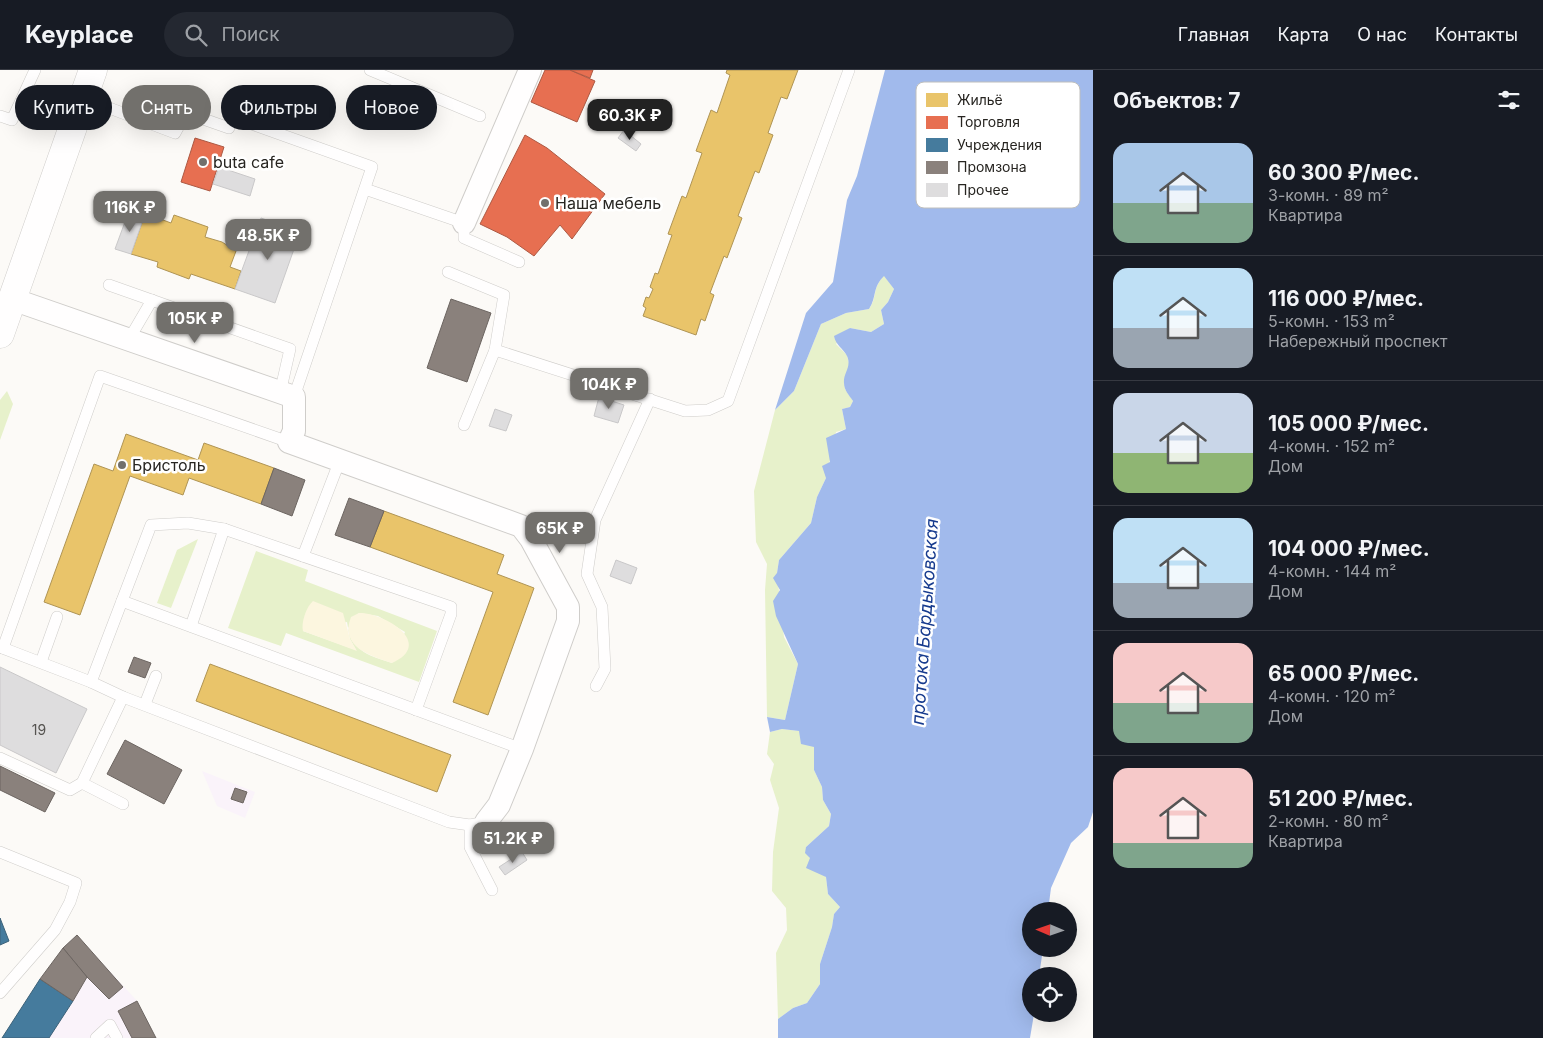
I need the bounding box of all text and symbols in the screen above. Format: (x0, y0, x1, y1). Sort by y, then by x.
search box (164, 12, 514, 57)
text: Keyplace (25, 20, 134, 49)
icon: search (182, 21, 210, 49)
text: Поиск (222, 23, 280, 46)
text: Главная (1178, 24, 1249, 45)
text: Карта (1277, 24, 1329, 45)
text: О нас (1357, 24, 1407, 45)
text: Контакты (1435, 24, 1518, 45)
legend (916, 82, 1080, 208)
chip: Купить (15, 85, 112, 130)
chip: Снять (122, 85, 211, 130)
chip: Фильтры (221, 85, 336, 130)
chip: Новое (346, 85, 437, 130)
icon: filters (1495, 86, 1523, 114)
text: Объектов: 7 (1113, 88, 1240, 113)
text: Жильё (957, 91, 1003, 108)
pin: 60.3K ₽ (584, 98, 676, 141)
text: 60.3K ₽ (598, 105, 662, 125)
text: Торговля (957, 113, 1020, 130)
text: Учреждения (957, 136, 1042, 153)
place label: buta cafe (213, 152, 284, 172)
marker: buta cafe (197, 156, 209, 168)
text: Промзона (957, 158, 1027, 175)
text: 60 300 ₽/мес. (1268, 160, 1419, 185)
icon: home (1153, 163, 1213, 223)
text: Прочее (957, 181, 1009, 198)
text: 3-комн. · 89 m² (1268, 185, 1389, 205)
pin: 116K ₽ (89, 190, 171, 233)
place label: Наша мебель (555, 193, 661, 213)
text: 116K ₽ (104, 197, 156, 217)
marker: Наша мебель (539, 197, 551, 209)
text: Квартира (1268, 205, 1343, 225)
pin: 48.5K ₽ (222, 218, 314, 261)
text: 48.5K ₽ (236, 225, 300, 245)
text: 116 000 ₽/мес. (1268, 286, 1424, 311)
icon: home (1153, 288, 1213, 348)
pin: 105K ₽ (154, 302, 236, 344)
text: 105K ₽ (167, 308, 223, 328)
text: 5-комн. · 153 m² (1268, 311, 1395, 331)
text: Набережный проспект (1268, 331, 1447, 351)
pin: 104K ₽ (568, 368, 650, 410)
text: 104K ₽ (581, 374, 637, 394)
text: 105 000 ₽/мес. (1268, 411, 1429, 436)
icon: home (1153, 413, 1213, 473)
text: 4-комн. · 152 m² (1268, 436, 1395, 456)
place label: Бристоль (132, 455, 206, 475)
text: Дом (1268, 456, 1303, 476)
marker: Бристоль (116, 459, 128, 471)
pin: 65K ₽ (525, 512, 595, 554)
text: 65K ₽ (536, 518, 584, 538)
water label: протока Бардыковская (907, 518, 942, 726)
text: 104 000 ₽/мес. (1268, 536, 1430, 561)
icon: home (1153, 538, 1213, 598)
text: 4-комн. · 144 m² (1268, 561, 1396, 581)
text: Дом (1268, 581, 1303, 601)
text: 65 000 ₽/мес. (1268, 661, 1419, 686)
icon: home (1153, 663, 1213, 723)
text: 4-комн. · 120 m² (1268, 686, 1396, 706)
text: Дом (1268, 706, 1303, 726)
house number: 19 (32, 721, 46, 738)
text: 51 200 ₽/мес. (1268, 786, 1414, 811)
icon: home (1153, 788, 1213, 848)
text: 2-комн. · 80 m² (1268, 811, 1389, 831)
pin: 51.2K ₽ (467, 822, 559, 864)
text: 51.2K ₽ (483, 828, 543, 848)
text: Квартира (1268, 831, 1343, 851)
north arrow (1022, 902, 1078, 958)
map controls (1022, 902, 1077, 1022)
button: locate (1022, 967, 1077, 1022)

